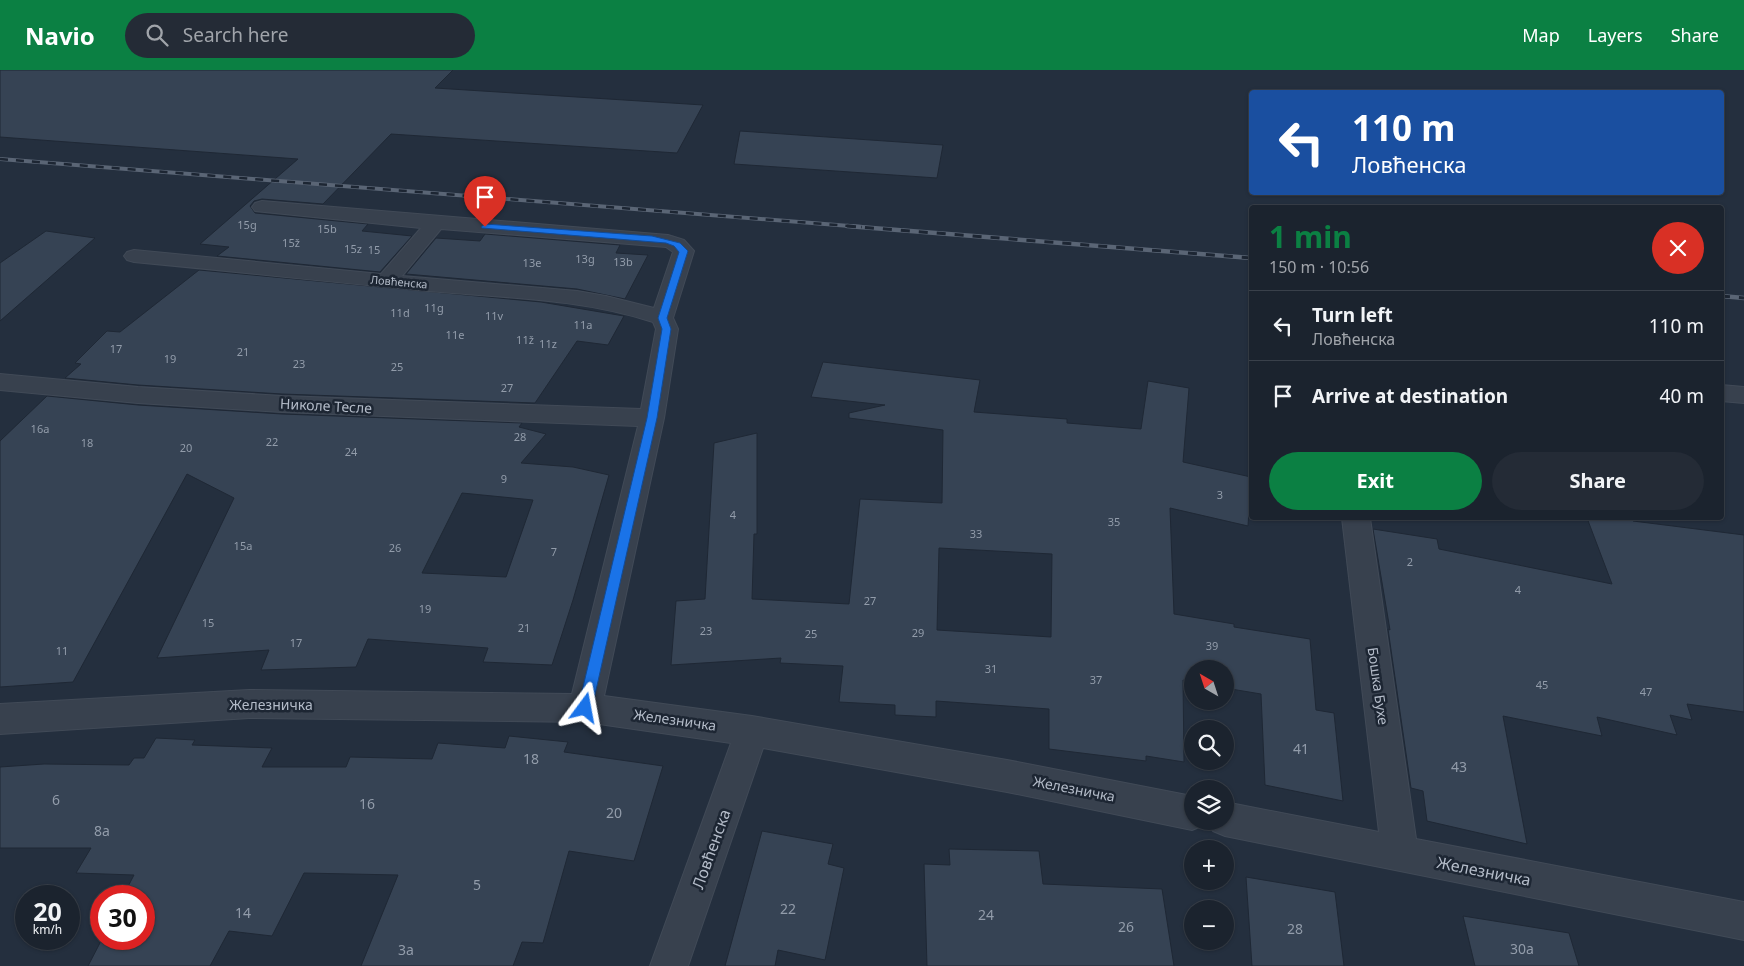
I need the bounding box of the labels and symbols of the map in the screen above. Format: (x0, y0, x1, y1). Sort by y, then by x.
pin (464, 176, 506, 227)
house number: 15g (237, 217, 257, 232)
house number: 15b (317, 221, 337, 236)
house number: 15ž (282, 235, 300, 250)
house number: 15z (344, 241, 362, 256)
house number: 15 (368, 242, 380, 257)
house number: 13g (575, 251, 595, 266)
house number: 13b (613, 254, 633, 269)
house number: 13e (523, 255, 541, 270)
street label: Ловћенска (370, 272, 428, 291)
house number: 11g (424, 300, 444, 315)
house number: 11d (390, 305, 410, 320)
house number: 11v (485, 308, 503, 323)
house number: 11a (574, 317, 592, 332)
house number: 11e (446, 327, 464, 342)
house number: 11ž (516, 332, 534, 347)
house number: 11z (539, 336, 557, 351)
house number: 17 (110, 341, 122, 356)
house number: 21 (237, 344, 249, 359)
house number: 19 (164, 351, 176, 366)
house number: 23 (293, 356, 305, 371)
house number: 25 (391, 359, 403, 374)
house number: 27 (501, 380, 513, 395)
street label: Николе Тесле (280, 394, 373, 417)
house number: 16a (31, 421, 49, 436)
house number: 28 (514, 429, 526, 444)
house number: 22 (266, 434, 278, 449)
house number: 18 (81, 435, 93, 450)
house number: 20 (180, 440, 192, 455)
house number: 24 (345, 444, 358, 459)
house number: 9 (501, 471, 507, 486)
house number: 3 (1217, 487, 1223, 502)
house number: 4 (730, 507, 737, 522)
house number: 35 (1108, 514, 1120, 529)
house number: 33 (970, 526, 982, 541)
house number: 15a (234, 538, 252, 553)
house number: 26 (389, 540, 401, 555)
house number: 7 (551, 544, 557, 559)
house number: 2 (1407, 554, 1413, 569)
house number: 4 (1515, 582, 1522, 597)
house number: 27 (864, 593, 876, 608)
house number: 19 (419, 601, 431, 616)
house number: 15 (202, 615, 214, 630)
house number: 21 (518, 620, 530, 635)
house number: 23 (700, 623, 712, 638)
house number: 29 (912, 625, 924, 640)
house number: 25 (805, 626, 817, 641)
house number: 17 (290, 635, 302, 650)
house number: 39 (1206, 638, 1218, 653)
house number: 11 (56, 643, 68, 658)
street label: Бошка Бухе (1364, 646, 1393, 726)
north arrow (1184, 660, 1234, 710)
house number: 31 (985, 661, 997, 676)
house number: 37 (1090, 672, 1102, 687)
house number: 45 (1536, 677, 1548, 692)
position arrow (558, 681, 610, 733)
house number: 47 (1640, 684, 1652, 699)
street label: Железничка (229, 695, 313, 714)
street label: Железничка (632, 704, 718, 735)
house number: 41 (1293, 739, 1309, 758)
house number: 18 (523, 749, 539, 768)
house number: 43 (1451, 757, 1467, 776)
street label: Железничка (1031, 771, 1117, 806)
house number: 6 (52, 790, 60, 809)
house number: 16 (359, 794, 375, 813)
house number: 20 (606, 803, 622, 822)
street label: Ловћенска (686, 806, 736, 892)
house number: 8a (94, 821, 110, 840)
street label: Железничка (1435, 851, 1533, 891)
house number: 5 (473, 875, 481, 894)
speed limit sign: 30 (90, 885, 155, 950)
house number: 22 (780, 899, 796, 918)
house number: 14 (235, 903, 251, 922)
house number: 24 (978, 905, 994, 924)
house number: 26 (1118, 917, 1134, 936)
house number: 28 (1287, 919, 1303, 938)
house number: 30a (1510, 939, 1534, 958)
house number: 3a (398, 940, 414, 959)

